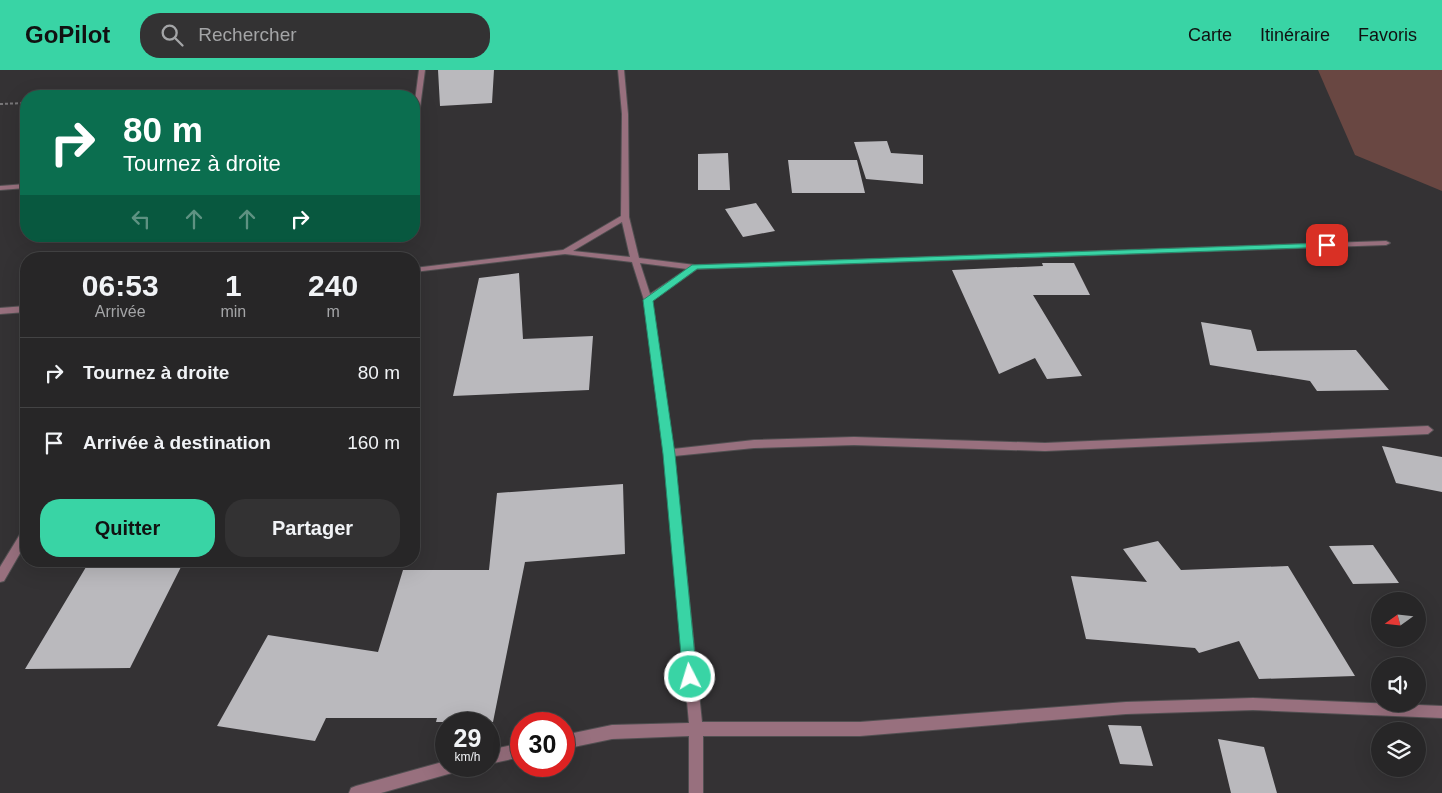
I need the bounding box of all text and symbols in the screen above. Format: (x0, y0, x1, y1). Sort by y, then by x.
search box (140, 13, 490, 58)
text: GoPilot (25, 21, 110, 48)
icon: search (158, 21, 186, 49)
text: Rechercher (198, 24, 297, 45)
text: Carte (1188, 25, 1232, 45)
text: Itinéraire (1260, 25, 1330, 45)
text: Favoris (1358, 25, 1417, 45)
icon: right (40, 110, 105, 175)
text: 80 m (123, 110, 203, 149)
text: Tournez à droite (123, 151, 281, 176)
icon: left (127, 205, 155, 233)
icon: ahead (180, 205, 208, 233)
icon: ahead (233, 205, 261, 233)
icon: right (286, 205, 314, 233)
pin (1306, 224, 1348, 266)
icon: arrive (1313, 231, 1341, 259)
text: 06:53 (82, 269, 159, 302)
text: 1 (225, 269, 242, 302)
text: 240 (308, 269, 358, 302)
text: Arrivée (95, 303, 146, 320)
text: min (220, 303, 246, 320)
text: m (326, 303, 340, 320)
icon: right (40, 359, 68, 387)
text: Tournez à droite (83, 362, 229, 383)
text: 80 m (358, 362, 400, 383)
icon: arrive (40, 429, 68, 457)
text: Arrivée à destination (83, 432, 271, 453)
text: 160 m (347, 432, 400, 453)
button: Quitter (40, 499, 215, 557)
button: Partager (225, 499, 400, 557)
north arrow (1371, 592, 1426, 648)
map controls (1371, 592, 1426, 777)
position arrow (663, 650, 715, 702)
button: sound (1371, 657, 1426, 712)
speed limit sign: 30 (510, 712, 575, 777)
button: layers (1371, 722, 1426, 777)
text: 29 (454, 724, 481, 752)
text: km/h (454, 750, 481, 764)

